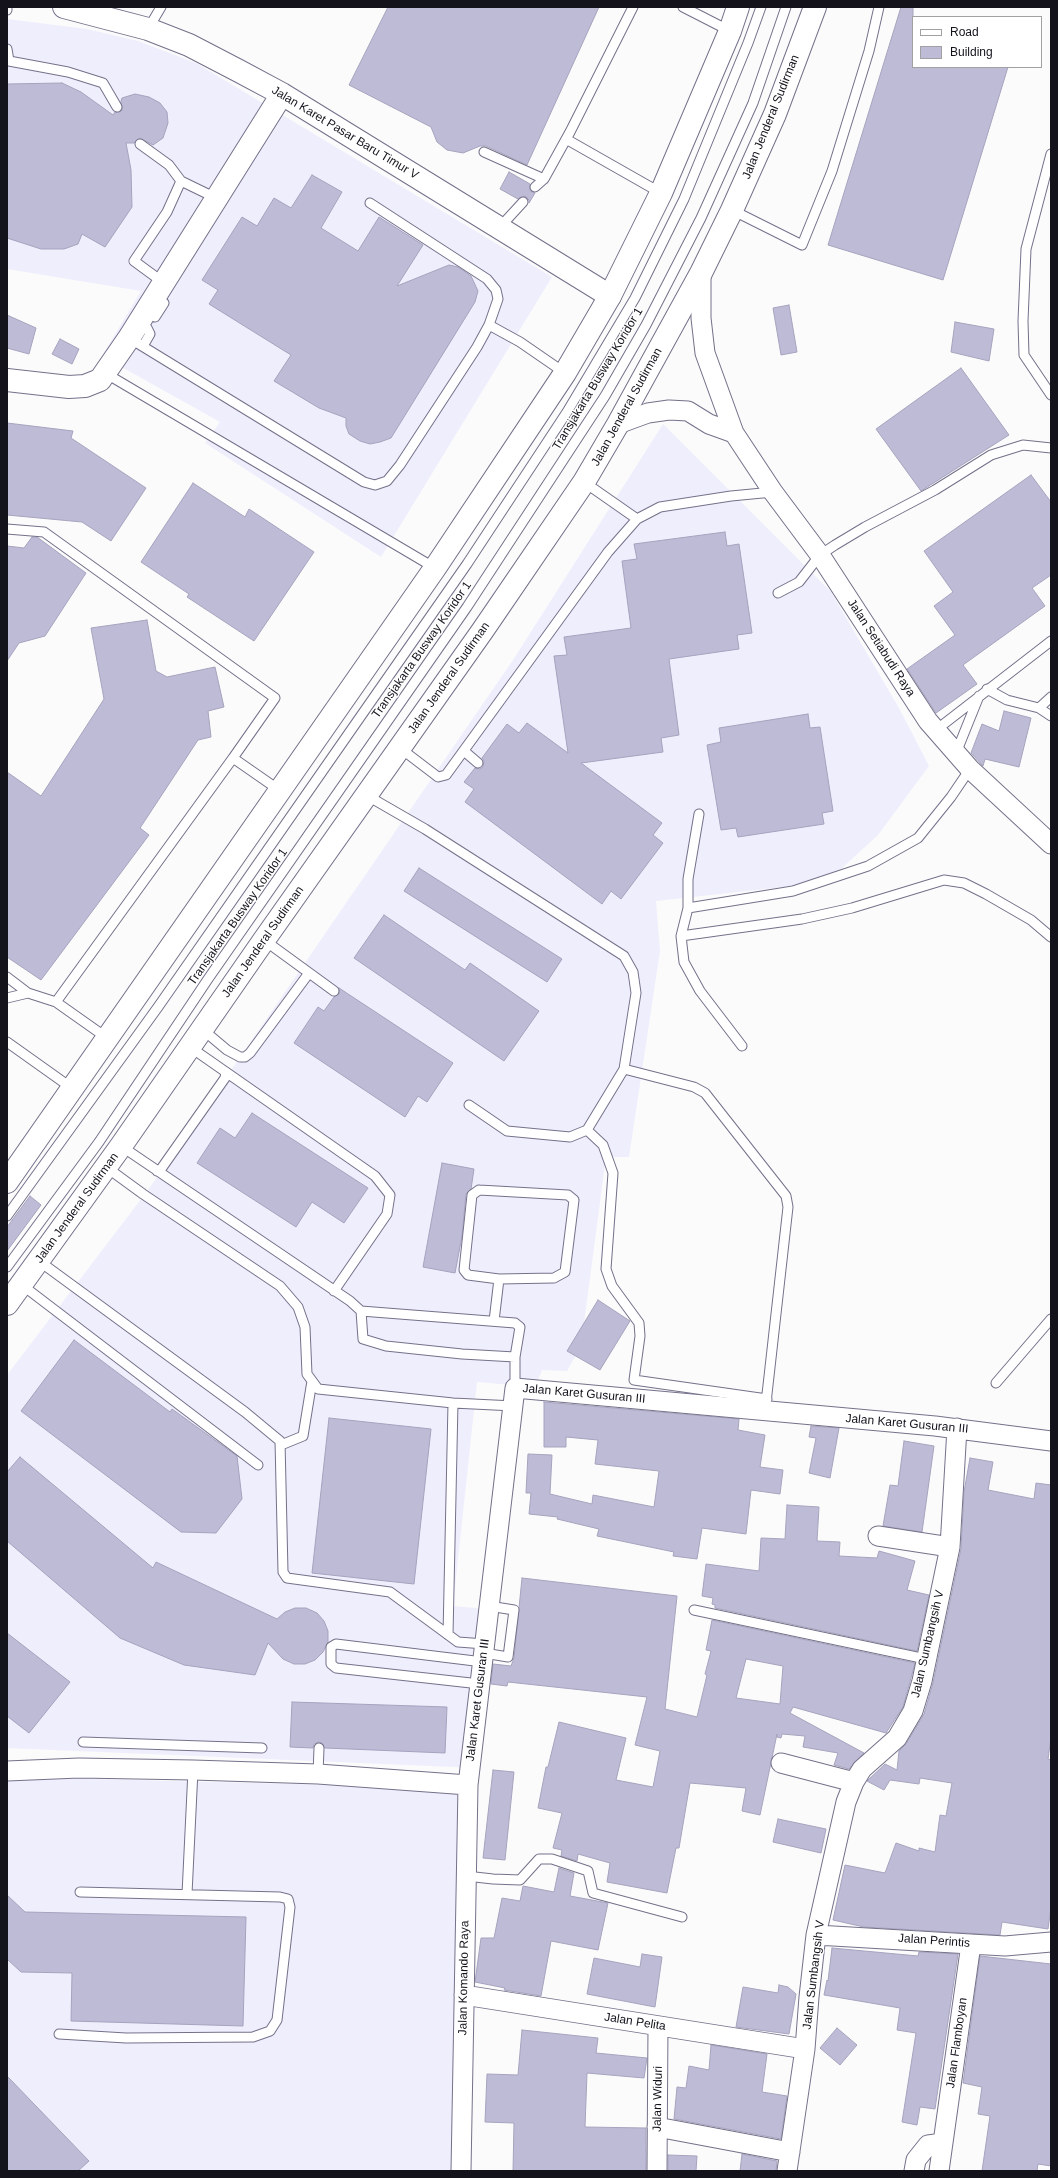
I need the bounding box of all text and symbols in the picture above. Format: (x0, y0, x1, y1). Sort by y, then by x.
legend (912, 16, 1042, 68)
text: Road (950, 25, 979, 39)
text: Building (950, 45, 993, 59)
street label: Jalan Jenderal Sudirman (739, 53, 803, 181)
street label: Jalan Karet Pasar Baru Timur V (269, 83, 421, 183)
street label: Transjakarta Busway Koridor 1 (550, 305, 646, 453)
street label: Jalan Jenderal Sudirman (589, 345, 665, 469)
street label: Transjakarta Busway Koridor 1 (369, 579, 475, 721)
street label: Jalan Setiabudi Raya (844, 597, 918, 699)
street label: Jalan Jenderal Sudirman (405, 620, 493, 736)
street label: Transjakarta Busway Koridor 1 (185, 846, 291, 988)
street label: Jalan Jenderal Sudirman (219, 884, 307, 1000)
street label: Jalan Jenderal Sudirman (32, 1150, 122, 1266)
street label: Jalan Karet Gusuran III (522, 1381, 646, 1407)
street label: Jalan Karet Gusuran III (845, 1411, 969, 1437)
street label: Jalan Sumbangsih V (909, 1589, 947, 1699)
street label: Jalan Karet Gusuran III (463, 1638, 493, 1762)
street label: Jalan Sumbangsih V (800, 1919, 828, 2031)
street label: Jalan Komando Raya (456, 1921, 472, 2035)
street label: Jalan Perintis (898, 1931, 970, 1951)
street label: Jalan Flamboyan (944, 1997, 970, 2089)
street label: Jalan Pelita (603, 2010, 667, 2034)
street label: Jalan Widuri (650, 2066, 666, 2132)

